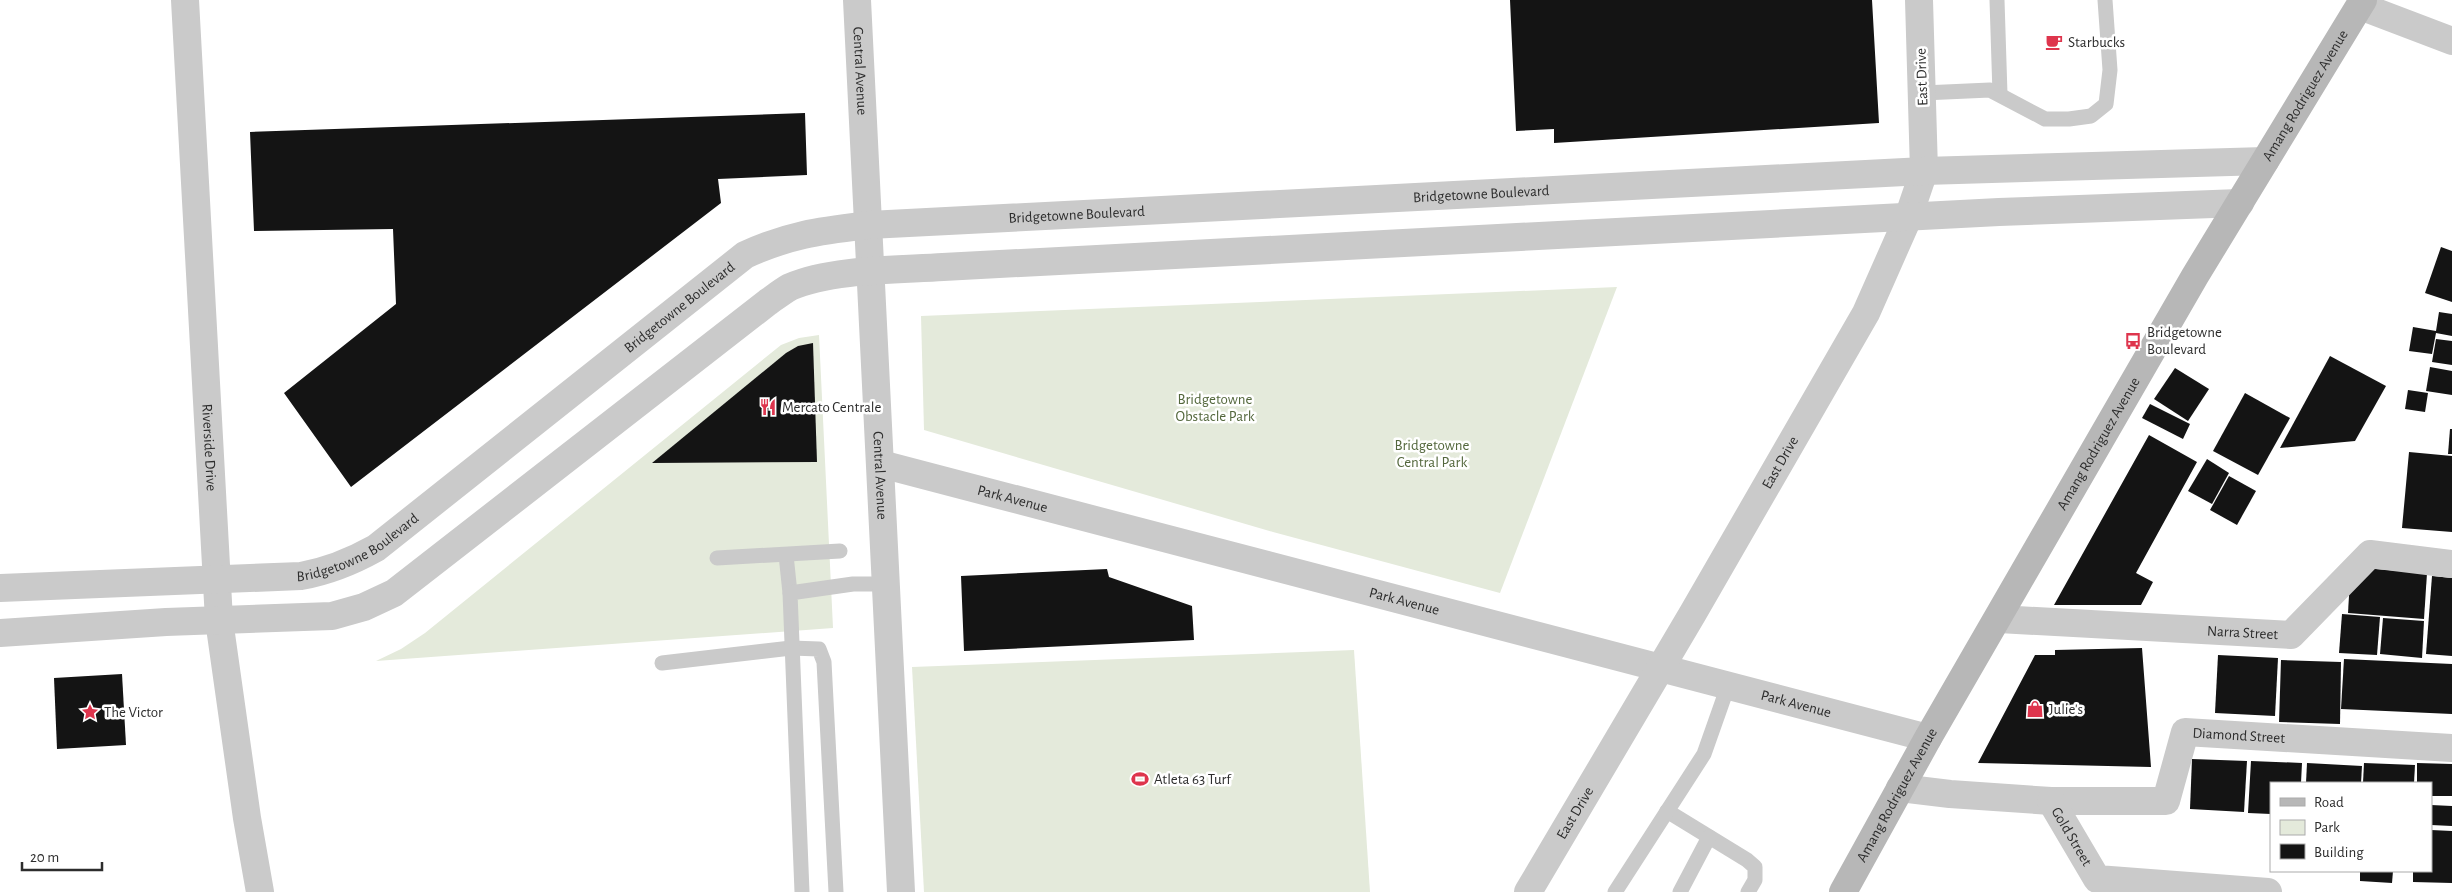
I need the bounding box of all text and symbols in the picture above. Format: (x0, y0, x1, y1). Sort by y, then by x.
street label: Central Avenue (851, 26, 870, 116)
street label: Amang Rodriguez Avenue (2259, 27, 2351, 164)
cafe icon: Starbucks (2044, 32, 2064, 52)
place label: Starbucks (2068, 35, 2125, 50)
street label: East Drive (1913, 48, 1931, 106)
street label: Bridgetowne Boulevard (1413, 183, 1550, 205)
street label: Bridgetowne Boulevard (1008, 203, 1145, 225)
street label: Bridgetowne Boulevard (621, 259, 738, 355)
place label: Bridgetowne Boulevard (2147, 325, 2222, 357)
bus stop icon: Bridgetowne Boulevard (2123, 331, 2143, 351)
street label: Amang Rodriguez Avenue (2054, 375, 2142, 513)
park label: Bridgetowne Obstacle Park (1175, 392, 1255, 424)
restaurant icon: Mercato Centrale (758, 397, 778, 417)
place label: Mercato Centrale (782, 400, 882, 415)
street label: Riverside Drive (200, 403, 219, 492)
street label: Central Avenue (871, 431, 890, 520)
street label: East Drive (1759, 433, 1801, 491)
park label: Bridgetowne Central Park (1395, 438, 1470, 470)
street label: Park Avenue (976, 482, 1049, 515)
street label: Bridgetowne Boulevard (296, 510, 421, 584)
street label: Park Avenue (1368, 585, 1441, 617)
street label: Narra Street (2207, 623, 2279, 642)
street label: Park Avenue (1759, 687, 1833, 720)
shop icon: Julie's (2025, 699, 2045, 719)
place icon: The Victor (80, 702, 100, 722)
place label: Julie's (2049, 702, 2083, 717)
place label: The Victor (104, 705, 163, 720)
street label: Amang Rodriguez Avenue (1854, 725, 1940, 864)
street label: Diamond Street (2192, 725, 2286, 745)
sports icon: Atleta 63 Turf (1130, 769, 1150, 789)
place label: Atleta 63 Turf (1154, 772, 1232, 787)
legend (2270, 782, 2432, 872)
street label: East Drive (1554, 784, 1596, 842)
text: Road (2314, 795, 2344, 810)
street label: Gold Street (2049, 804, 2095, 868)
text: Park (2314, 820, 2340, 835)
scale bar (22, 840, 102, 872)
text: Building (2314, 845, 2364, 860)
text: 20 m (30, 850, 59, 865)

